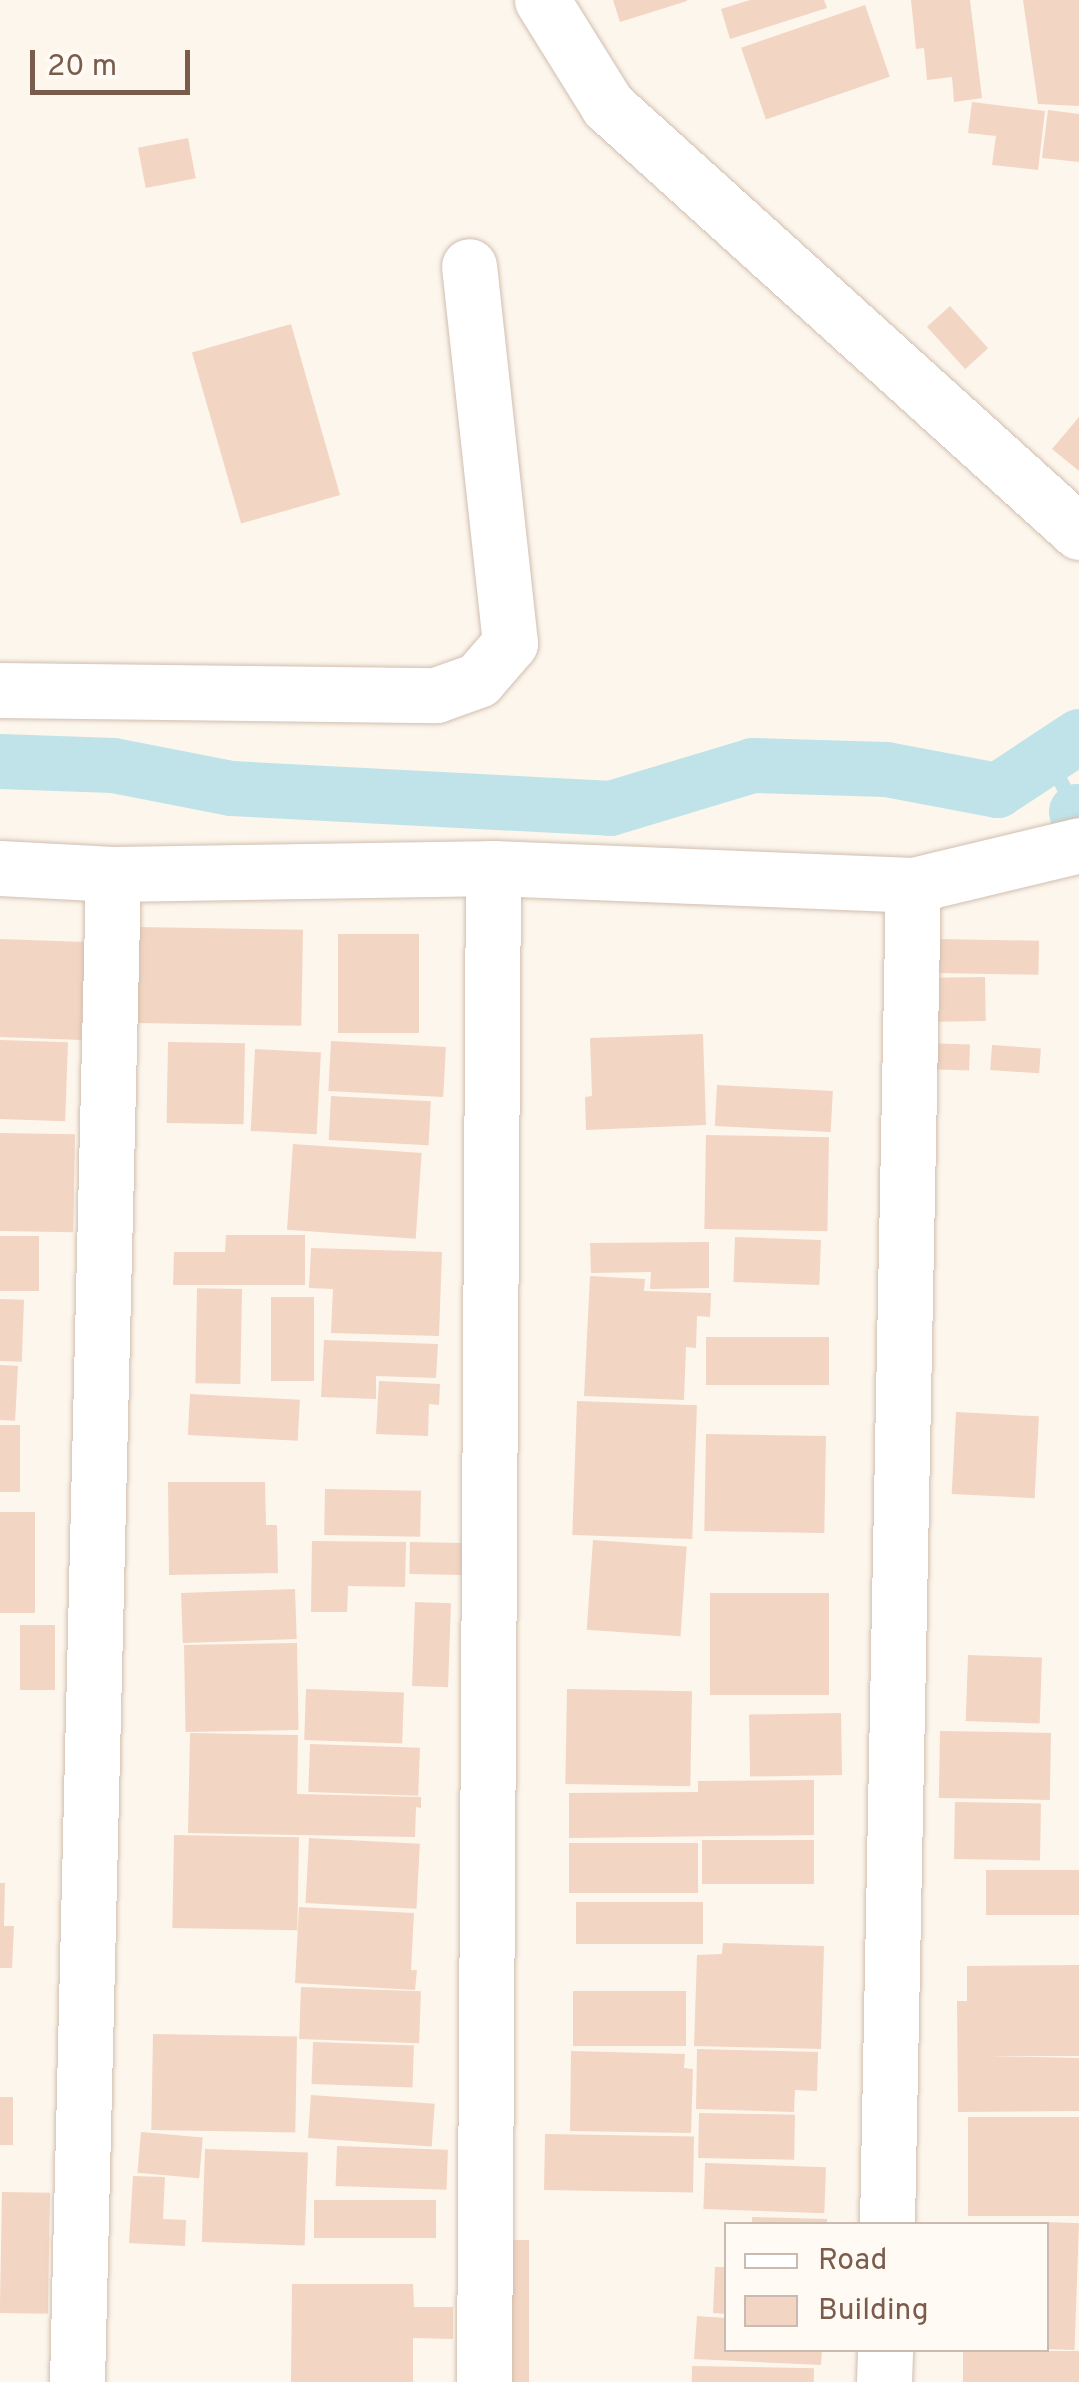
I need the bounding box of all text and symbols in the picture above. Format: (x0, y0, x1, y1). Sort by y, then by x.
scale bar (35, 30, 195, 92)
text: 20 m (47, 49, 117, 86)
legend (724, 2222, 1049, 2352)
text: Road (818, 2243, 887, 2280)
text: Building (818, 2293, 929, 2330)

